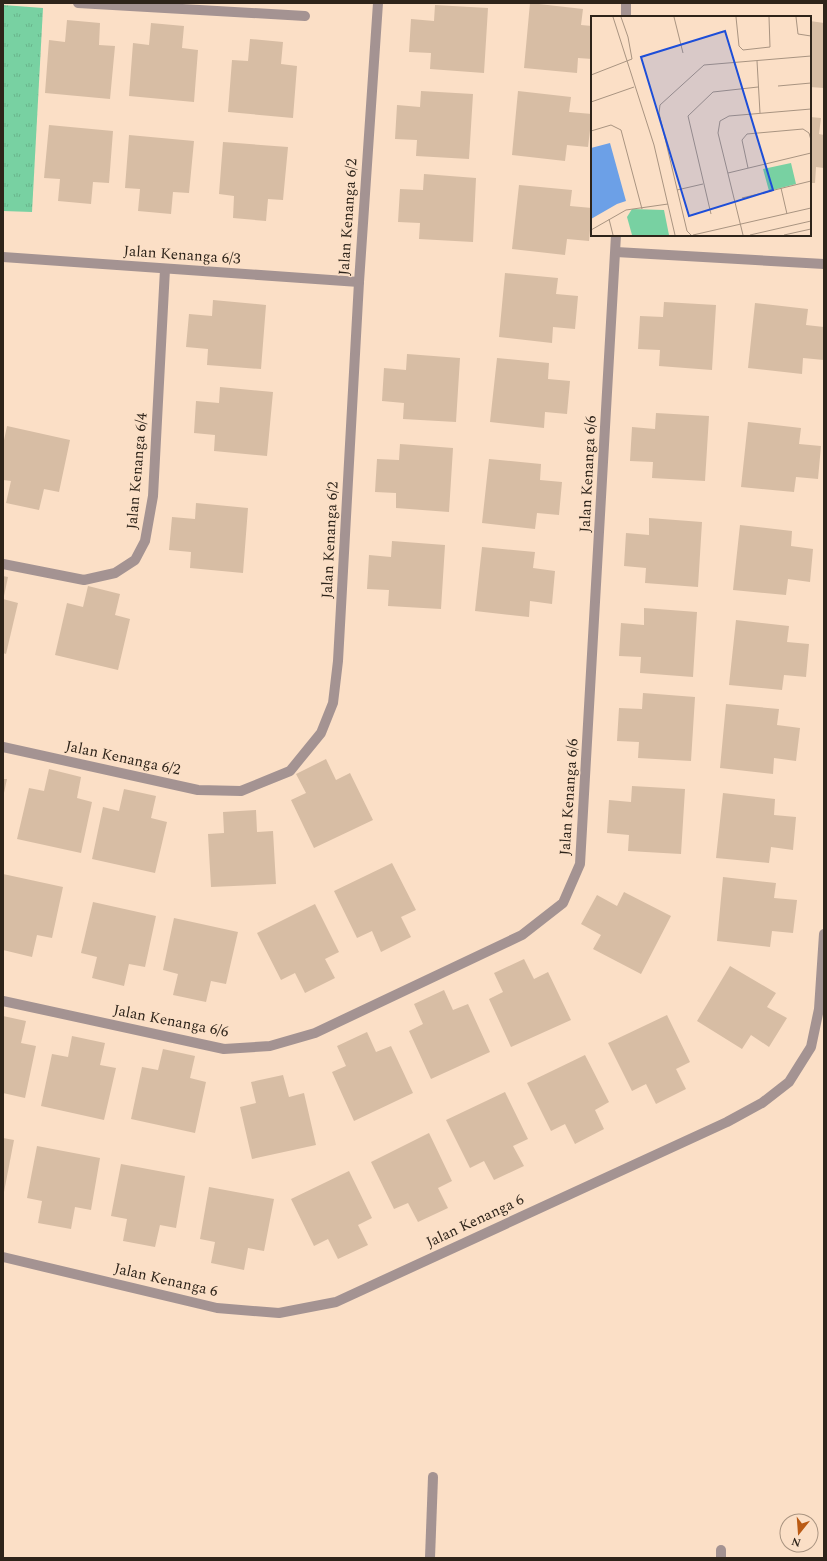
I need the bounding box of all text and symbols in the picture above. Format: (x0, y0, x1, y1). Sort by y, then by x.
inset map (591, 16, 811, 236)
street label: Jalan Kenanga 6/2 (332, 158, 364, 276)
street label: Jalan Kenanga 6/3 (123, 239, 242, 271)
street label: Jalan Kenanga 6/4 (120, 411, 154, 530)
street label: Jalan Kenanga 6/6 (573, 414, 603, 533)
street label: Jalan Kenanga 6/2 (315, 481, 345, 599)
street label: Jalan Kenanga 6/2 (63, 735, 183, 781)
street label: Jalan Kenanga 6/6 (553, 737, 585, 856)
street label: Jalan Kenanga 6/6 (111, 999, 231, 1044)
street label: Jalan Kenanga 6 (422, 1188, 528, 1254)
street label: Jalan Kenanga 6 (112, 1257, 221, 1303)
north arrow (779, 1513, 819, 1553)
text: N (789, 1533, 803, 1552)

